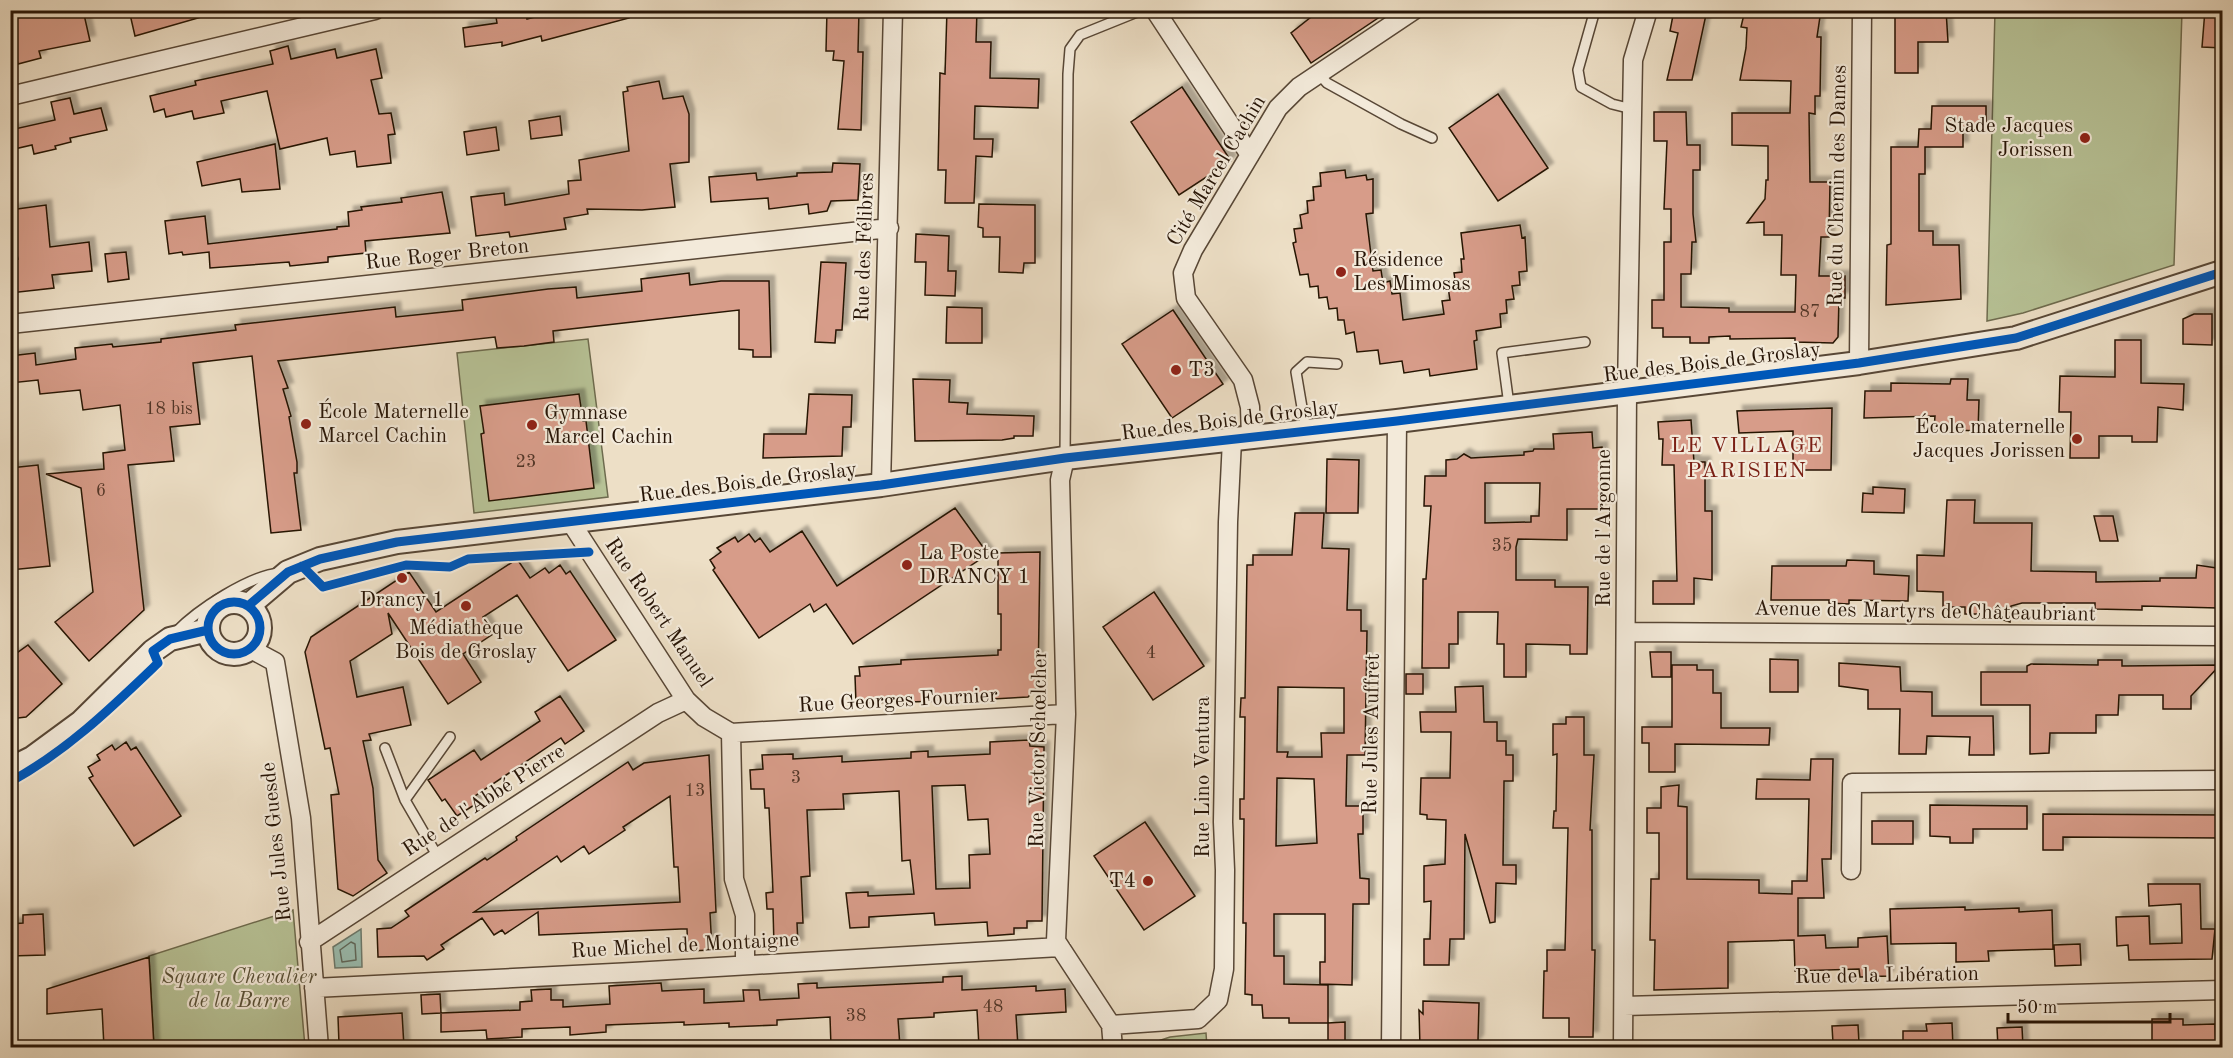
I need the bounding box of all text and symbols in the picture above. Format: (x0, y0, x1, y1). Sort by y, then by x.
street label: Rue du Chemin des Dames (1825, 65, 1851, 307)
street label: Cité Marcel Cachin (1164, 92, 1270, 250)
place label: Stade Jacques Jorissen (1944, 116, 2073, 161)
marker: Stade Jacques Jorissen (2078, 131, 2092, 145)
street label: Rue des Félibres (852, 172, 878, 322)
street label: Rue Roger Breton (364, 236, 530, 274)
place label: Résidence Les Mimosas (1353, 250, 1471, 295)
marker: Résidence Les Mimosas (1334, 265, 1348, 279)
house number: 87 (1800, 303, 1820, 321)
street label: Rue des Bois de Groslay (1602, 339, 1822, 387)
place label: T3 (1188, 360, 1215, 381)
marker: T3 (1169, 363, 1183, 377)
street label: Rue des Bois de Groslay (1120, 397, 1340, 445)
place label: École Maternelle Marcel Cachin (318, 398, 469, 447)
house number: 18 bis (145, 400, 193, 418)
place label: Gymnase Marcel Cachin (544, 403, 673, 448)
place label: École maternelle Jacques Jorissen (1912, 413, 2065, 462)
marker: École Maternelle Marcel Cachin (299, 417, 313, 431)
marker: Gymnase Marcel Cachin (525, 418, 539, 432)
marker: École maternelle Jacques Jorissen (2070, 432, 2084, 446)
district label: LE VILLAGE PARISIEN (1671, 435, 1824, 482)
street label: Rue de l'Argonne (1594, 449, 1615, 607)
house number: 23 (516, 453, 536, 471)
street label: Rue des Bois de Groslay (638, 459, 858, 507)
house number: 6 (96, 482, 106, 500)
street label: Rue Robert Manuel (600, 534, 716, 692)
house number: 35 (1492, 537, 1512, 555)
place label: La Poste DRANCY 1 (919, 543, 1030, 588)
marker: La Poste DRANCY 1 (900, 558, 914, 572)
marker: Drancy 1 (395, 571, 409, 585)
place label: Drancy 1 (359, 590, 445, 611)
marker: Médiathèque Bois de Groslay (459, 599, 473, 613)
street label: Avenue des Martyrs de Châteaubriant (1754, 599, 2096, 625)
place label: Médiathèque Bois de Groslay (395, 618, 537, 663)
house number: 4 (1146, 644, 1156, 662)
street label: Rue Victor Schœlcher (1027, 649, 1051, 848)
street label: Rue Jules Auffret (1360, 653, 1384, 815)
street label: Rue Georges Fournier (798, 685, 999, 717)
street label: Rue Lino Ventura (1193, 696, 1214, 858)
street label: Rue de l'Abbé Pierre (399, 741, 569, 861)
street label: Rue Jules Guesde (258, 761, 296, 923)
house number: 3 (791, 769, 801, 787)
house number: 13 (685, 782, 705, 800)
place label: T4 (1109, 871, 1136, 892)
marker: T4 (1141, 874, 1155, 888)
street label: Rue Michel de Montaigne (570, 930, 800, 962)
street label: Rue de la Libération (1795, 964, 1979, 988)
park label: Square Chevalier de la Barre (161, 967, 318, 1012)
scale bar (2008, 986, 2170, 1024)
house number: 48 (983, 998, 1003, 1016)
text: 50 m (2017, 999, 2057, 1017)
house number: 38 (846, 1007, 866, 1025)

